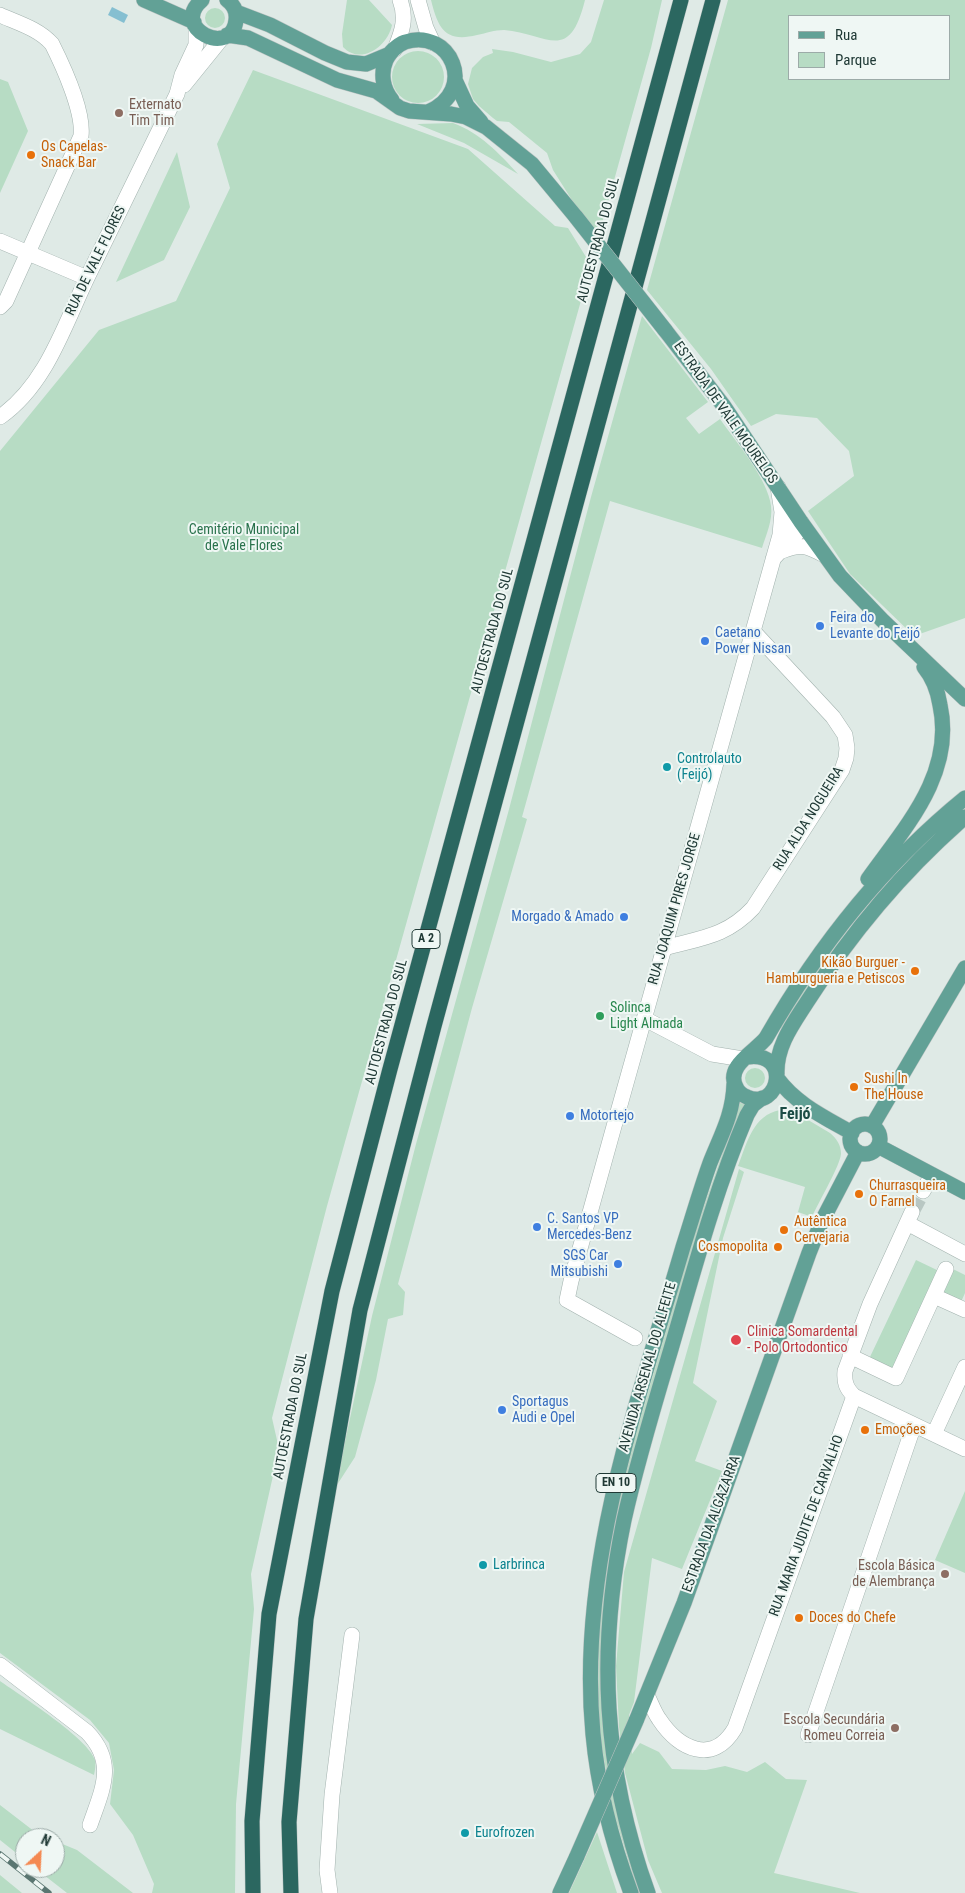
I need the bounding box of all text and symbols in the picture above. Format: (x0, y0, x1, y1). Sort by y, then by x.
legend (788, 15, 950, 80)
text: Rua (835, 26, 857, 44)
text: Parque (835, 51, 877, 69)
place label: Externato Tim Tim (129, 97, 182, 130)
marker: Externato Tim Tim (113, 107, 125, 119)
place label: Os Capelas- Snack Bar (41, 139, 107, 172)
marker: Os Capelas- Snack Bar (25, 149, 37, 161)
street label: AUTOESTRADA DO SUL (574, 176, 624, 304)
street label: RUA DE VALE FLORES (62, 203, 130, 319)
street label: ESTRADA DE VALE MOURELOS (669, 339, 781, 487)
park label: Cemitério Municipal de Vale Flores (189, 522, 299, 554)
street label: AUTOESTRADA DO SUL (468, 567, 518, 695)
place label: Feira do Levante do Feijó (830, 610, 920, 642)
marker: Feira do Levante do Feijó (814, 620, 826, 632)
place label: Caetano Power Nissan (715, 625, 791, 658)
marker: Caetano Power Nissan (699, 635, 711, 647)
place label: Controlauto (Feijó) (677, 751, 742, 784)
marker: Controlauto (Feijó) (661, 761, 673, 773)
street label: RUA ALDA NOGUEIRA (770, 764, 848, 874)
street label: RUA JOAQUIM PIRES JORGE (645, 831, 705, 987)
place label: Morgado & Amado (511, 909, 614, 925)
marker: Morgado & Amado (618, 911, 630, 923)
road number: A 2 (412, 930, 440, 949)
place label: Kikão Burguer - Hamburgueria e Petiscos (766, 955, 905, 988)
street label: AUTOESTRADA DO SUL (362, 958, 412, 1086)
marker: Kikão Burguer - Hamburgueria e Petiscos (909, 965, 921, 977)
place label: Solinca Light Almada (610, 1000, 683, 1032)
marker: Solinca Light Almada (594, 1010, 606, 1022)
place label: Sushi In The House (864, 1071, 923, 1104)
marker: Sushi In The House (848, 1081, 860, 1093)
district label: Feijó (779, 1105, 811, 1125)
place label: Motortejo (580, 1108, 634, 1124)
marker: Motortejo (564, 1110, 576, 1122)
place label: Churrasqueira O Farnel (869, 1178, 946, 1210)
marker: Churrasqueira O Farnel (853, 1188, 865, 1200)
place label: C. Santos VP Mercedes-Benz (547, 1211, 632, 1244)
place label: Autêntica Cervejaria (794, 1214, 849, 1246)
marker: C. Santos VP Mercedes-Benz (531, 1221, 543, 1233)
marker: Autêntica Cervejaria (778, 1224, 790, 1236)
place label: Cosmopolita (698, 1239, 768, 1255)
marker: Cosmopolita (772, 1241, 784, 1253)
place label: SGS Car Mitsubishi (550, 1248, 608, 1280)
marker: SGS Car Mitsubishi (612, 1258, 624, 1270)
street label: AVENIDA ARSENAL DO ALFEITE (616, 1280, 680, 1454)
place label: Clinica Somardental - Polo Ortodontico (747, 1324, 858, 1356)
marker: Clinica Somardental - Polo Ortodontico (729, 1333, 743, 1347)
street label: AUTOESTRADA DO SUL (270, 1351, 312, 1481)
place label: Sportagus Audi e Opel (512, 1394, 575, 1426)
marker: Sportagus Audi e Opel (496, 1404, 508, 1416)
place label: Emoções (875, 1422, 926, 1438)
marker: Emoções (859, 1424, 871, 1436)
street label: RUA MARIA JUDITE DE CARVALHO (766, 1433, 848, 1619)
street label: ESTRADA DA ALGAZARRA (679, 1453, 745, 1595)
road number: EN 10 (596, 1474, 636, 1492)
place label: Larbrinca (493, 1557, 545, 1573)
place label: Escola Básica de Alembrança (852, 1558, 935, 1590)
marker: Larbrinca (477, 1559, 489, 1571)
marker: Escola Básica de Alembrança (939, 1568, 951, 1580)
place label: Doces do Chefe (809, 1610, 896, 1626)
marker: Doces do Chefe (793, 1612, 805, 1624)
place label: Escola Secundária Romeu Correia (783, 1712, 885, 1744)
marker: Escola Secundária Romeu Correia (889, 1722, 901, 1734)
place label: Eurofrozen (475, 1825, 535, 1841)
marker: Eurofrozen (459, 1827, 471, 1839)
north arrow (15, 1828, 65, 1878)
text: N (39, 1831, 53, 1849)

